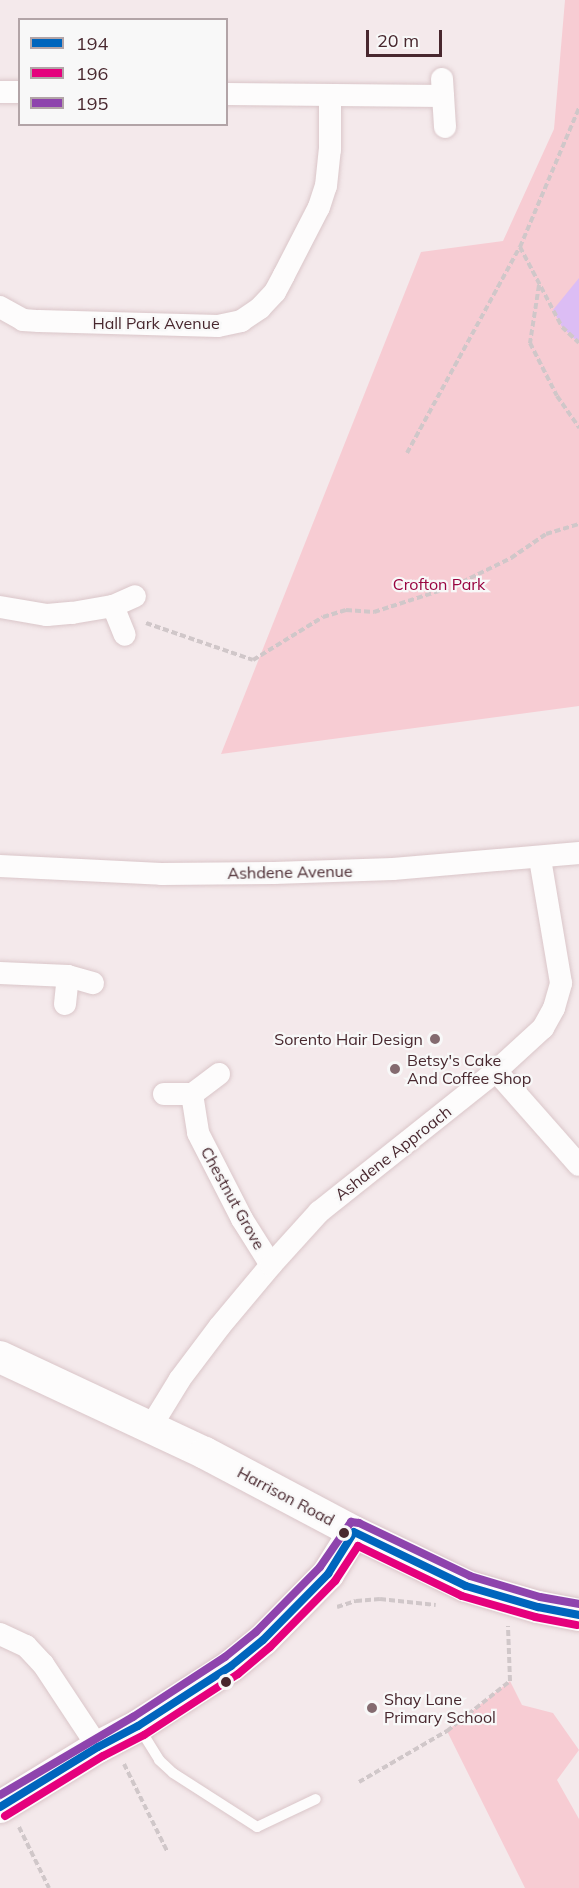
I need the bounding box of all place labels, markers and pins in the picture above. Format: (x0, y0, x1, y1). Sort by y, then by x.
place label: Sorento Hair Design (274, 1029, 423, 1049)
marker: Sorento Hair Design (428, 1032, 442, 1046)
place label: Betsy's Cake And Coffee Shop (407, 1050, 531, 1088)
marker: Betsy's Cake And Coffee Shop (388, 1062, 402, 1076)
unlabelled marker (338, 1527, 350, 1539)
unlabelled marker (220, 1676, 232, 1688)
place label: Shay Lane Primary School (384, 1689, 496, 1727)
marker: Shay Lane Primary School (365, 1701, 379, 1715)

